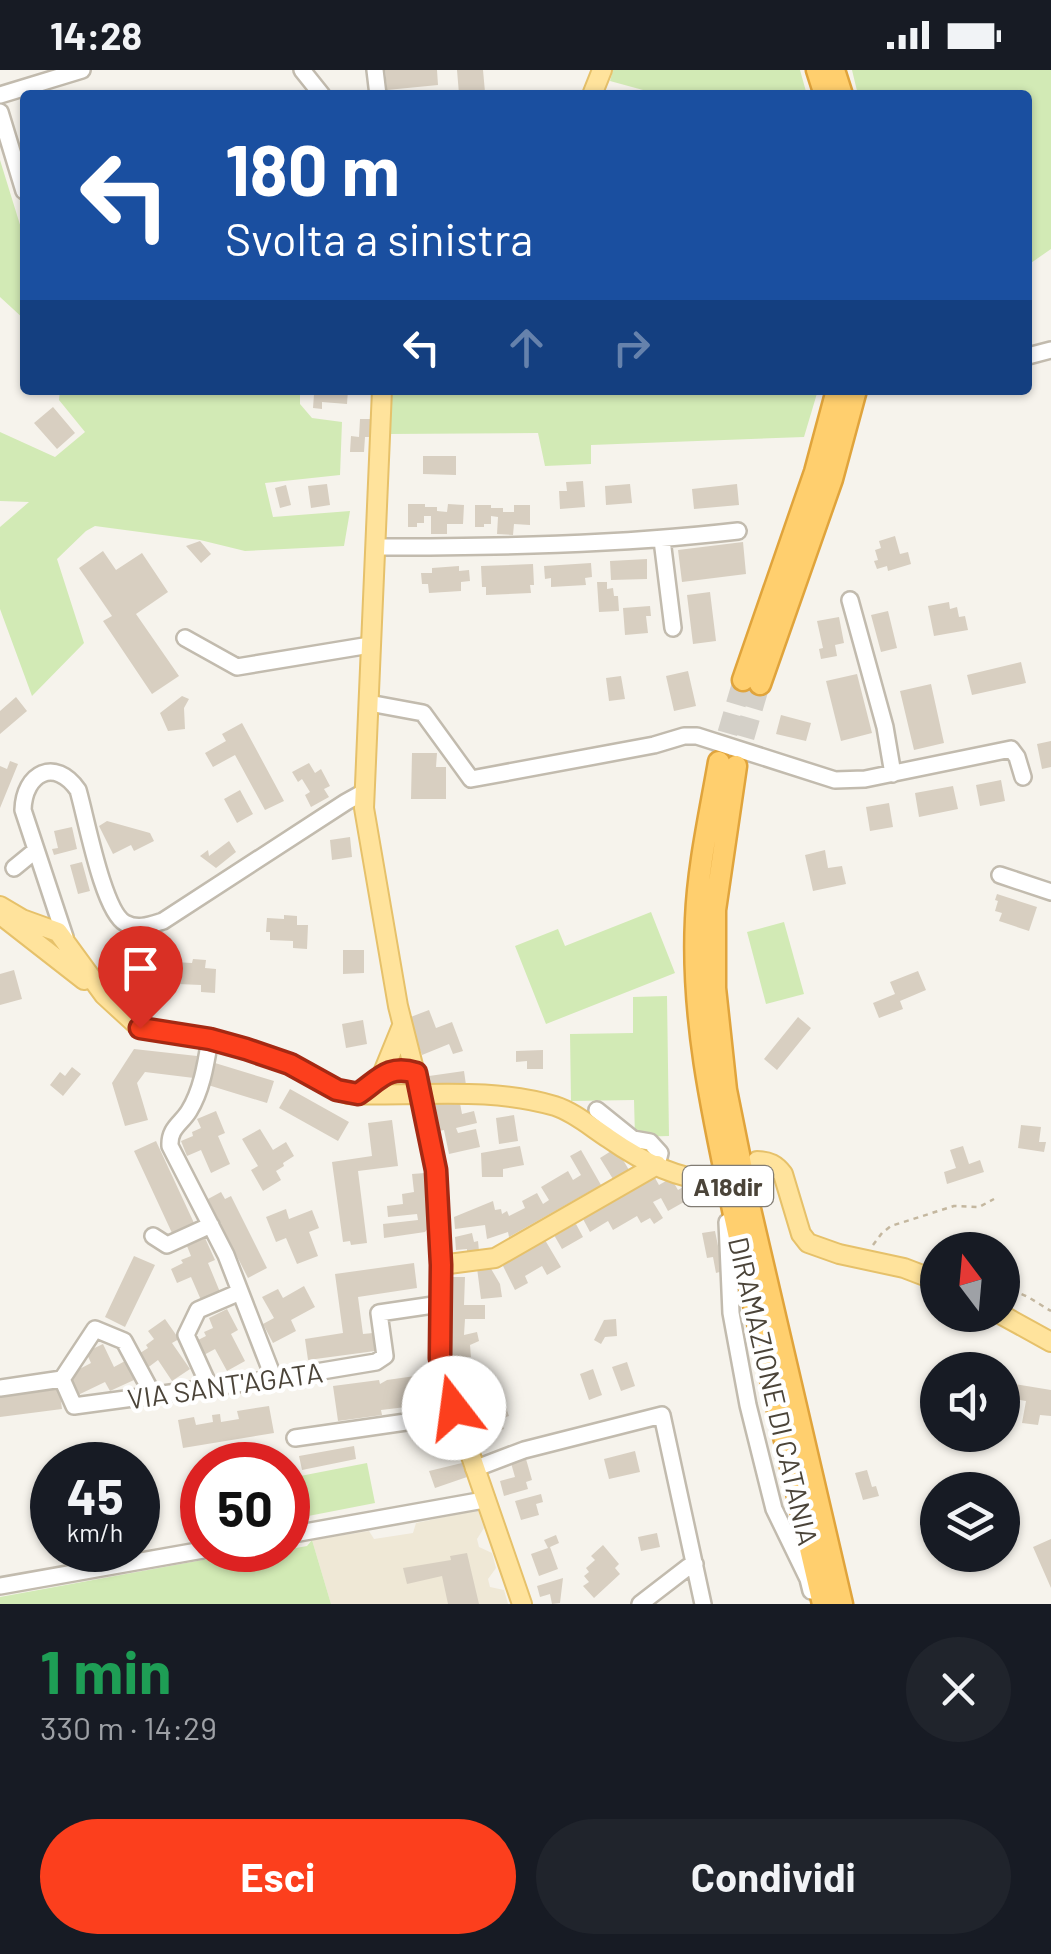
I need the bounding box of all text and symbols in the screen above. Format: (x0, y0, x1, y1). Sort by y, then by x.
text: 14:28 (50, 12, 142, 58)
text: 180 m (225, 126, 400, 210)
icon: left (60, 130, 190, 260)
text: Svolta a sinistra (225, 211, 533, 265)
icon: left (394, 320, 449, 375)
icon: ahead (499, 320, 554, 375)
icon: right (604, 320, 659, 375)
pin (98, 926, 183, 1029)
icon: arrive (113, 941, 168, 996)
road number: A18dir (683, 1166, 773, 1206)
north arrow (920, 1232, 1020, 1332)
map controls (920, 1232, 1020, 1572)
street label: DIRAMAZIONE DI CATANIA (722, 1234, 826, 1548)
button: sound (920, 1352, 1020, 1452)
street label: VIA SANT'AGATA (125, 1354, 325, 1416)
position arrow (402, 1356, 506, 1460)
speed limit sign: 50 (180, 1442, 310, 1572)
text: 45 (66, 1465, 124, 1525)
button: layers (920, 1472, 1020, 1572)
text: km/h (67, 1517, 123, 1547)
text: 1 min (40, 1634, 171, 1706)
button: close (906, 1637, 1011, 1742)
text: 330 m · 14:29 (40, 1708, 217, 1746)
button: Esci (40, 1819, 516, 1934)
button: Condividi (536, 1819, 1011, 1934)

